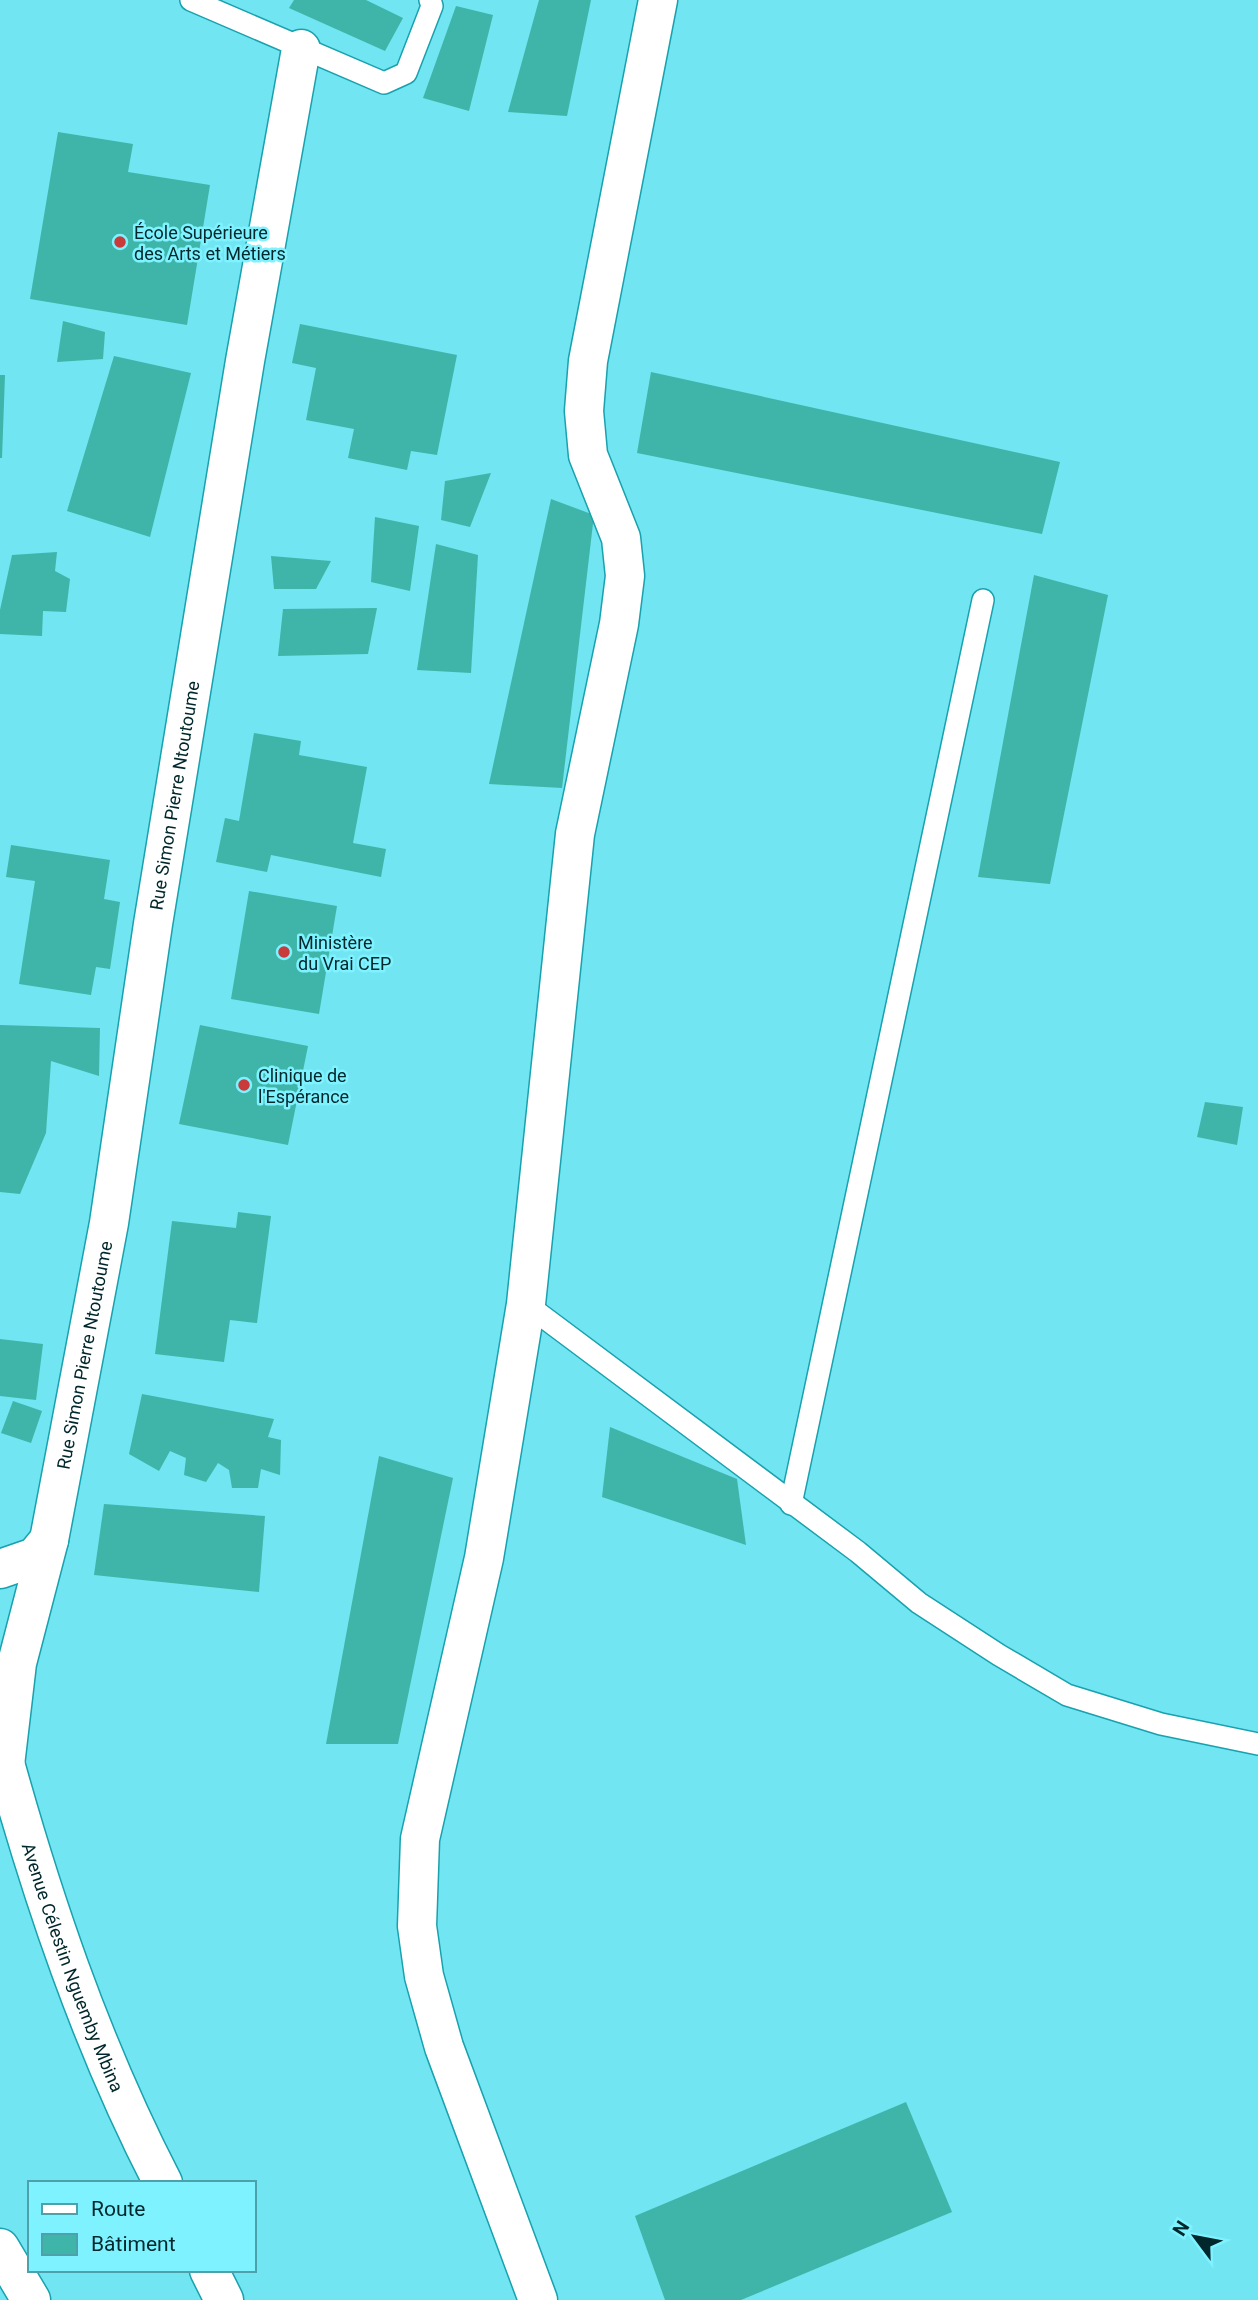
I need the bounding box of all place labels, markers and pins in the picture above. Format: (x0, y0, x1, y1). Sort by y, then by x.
place label: École Supérieure des Arts et Métiers (134, 222, 286, 264)
marker: École Supérieure des Arts et Métiers (112, 234, 128, 250)
place label: Ministère du Vrai CEP (298, 932, 391, 974)
marker: Ministère du Vrai CEP (276, 944, 292, 960)
place label: Clinique de l'Espérance (258, 1065, 349, 1107)
marker: Clinique de l'Espérance (236, 1077, 252, 1093)

